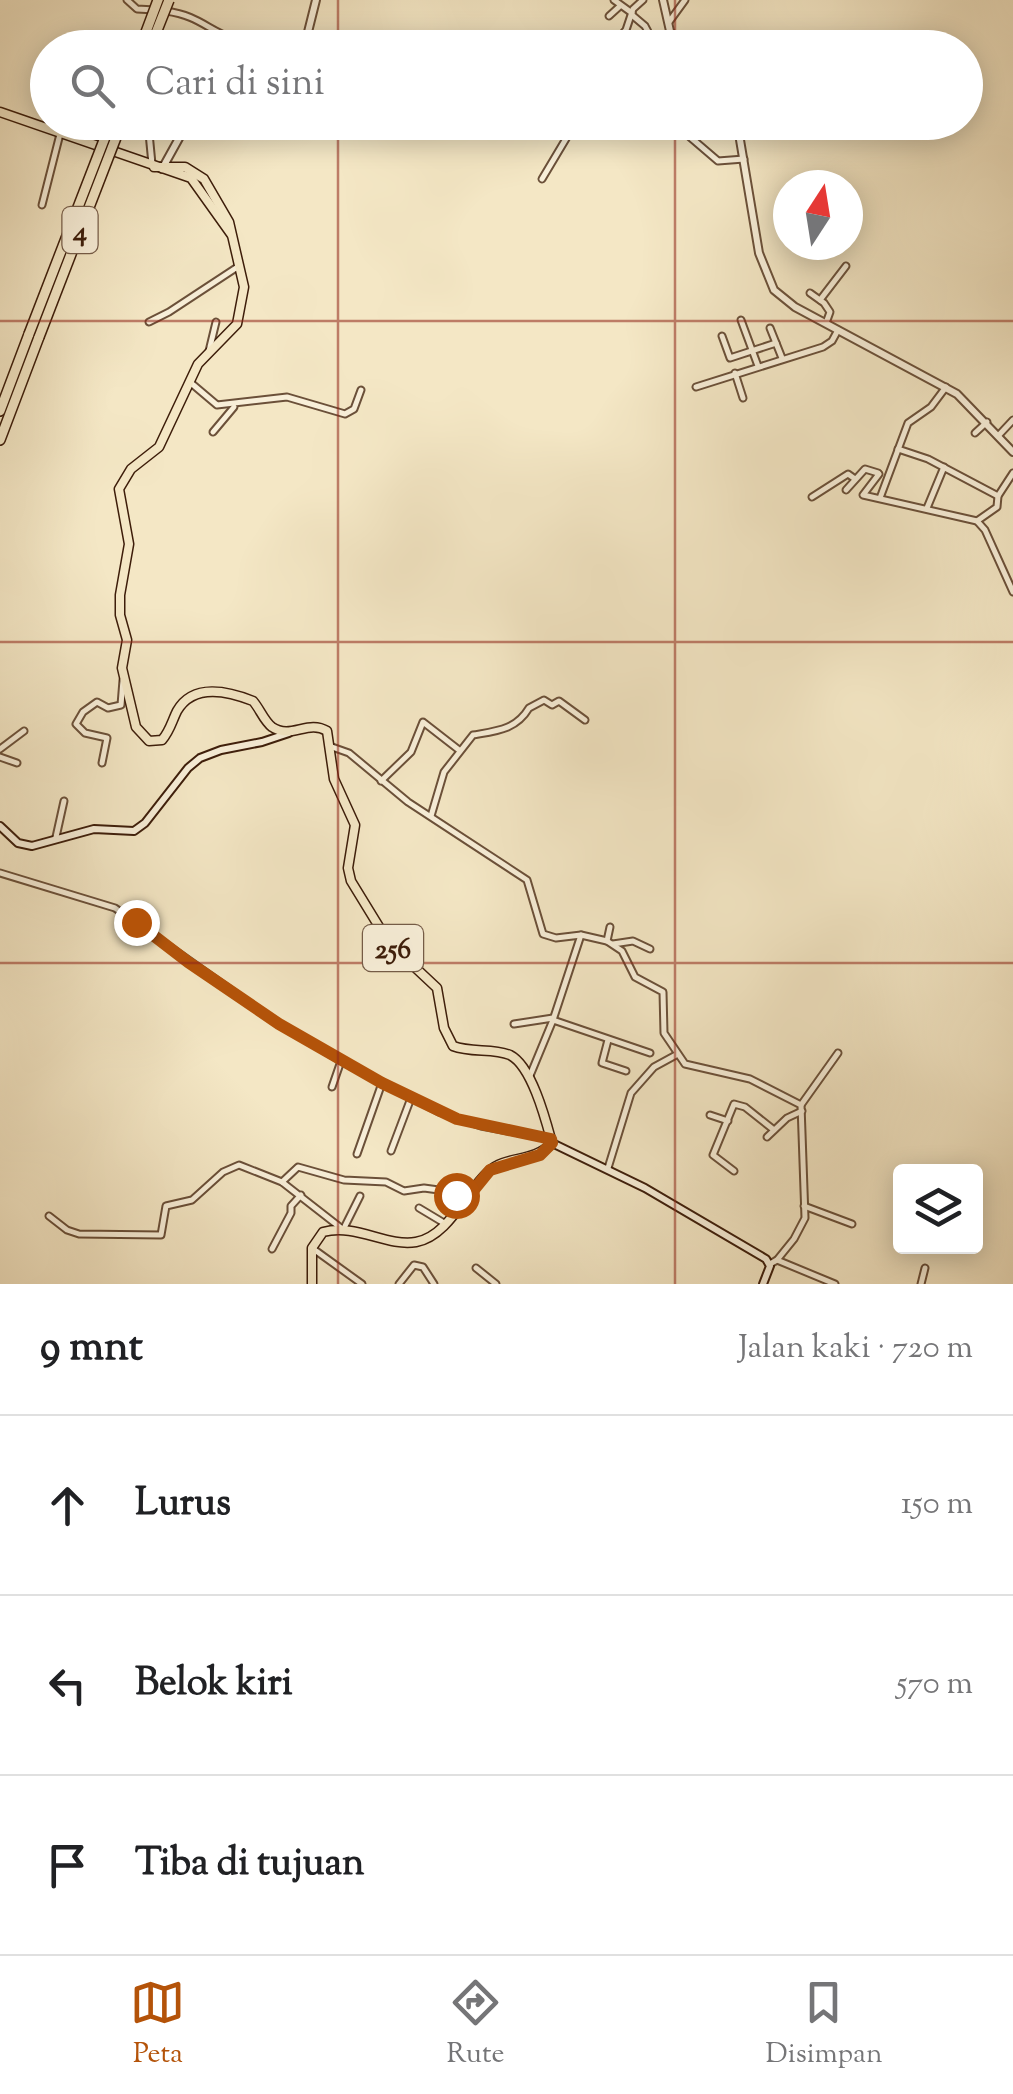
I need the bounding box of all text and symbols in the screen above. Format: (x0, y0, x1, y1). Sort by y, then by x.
search box (30, 30, 983, 140)
icon: search (65, 58, 120, 113)
text: Cari di sini (145, 58, 325, 112)
north arrow (773, 170, 863, 260)
road number: 4 (62, 207, 98, 253)
route end (114, 900, 160, 946)
road number: 256 (363, 925, 423, 971)
map controls (893, 1164, 983, 1254)
button: layers (893, 1164, 983, 1254)
route start (434, 1173, 480, 1219)
text: 9 mnt (40, 1319, 143, 1379)
text: Jalan kaki · 720 m (738, 1326, 973, 1372)
icon: ahead (40, 1478, 95, 1533)
text: Lurus (135, 1478, 231, 1532)
text: 150 m (901, 1482, 973, 1528)
icon: left (40, 1658, 95, 1713)
text: Belok kiri (135, 1658, 292, 1712)
text: 570 m (896, 1662, 973, 1708)
icon: arrive (40, 1838, 95, 1893)
text: Tiba di tujuan (135, 1838, 364, 1892)
tab: Peta (130, 1975, 185, 2075)
tab: Rute (446, 1975, 505, 2075)
tab: Disimpan (766, 1975, 882, 2075)

